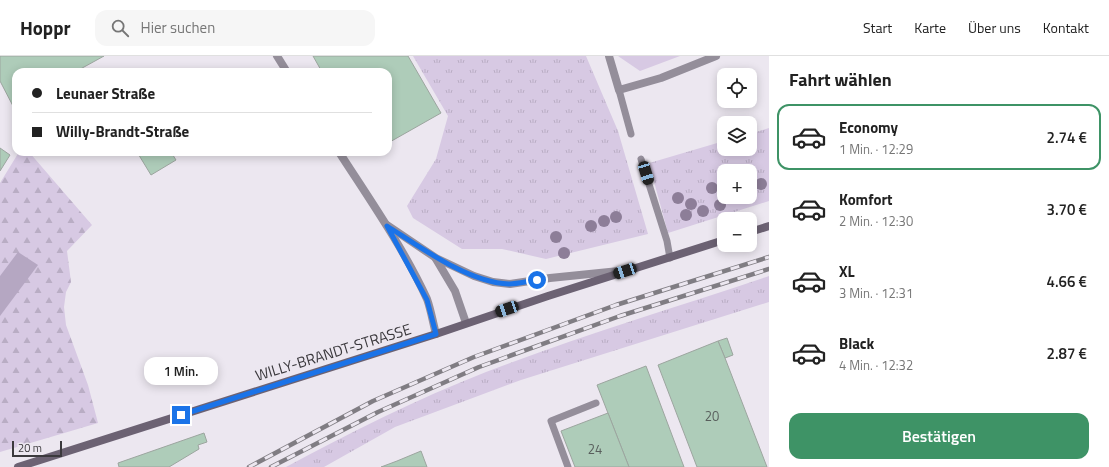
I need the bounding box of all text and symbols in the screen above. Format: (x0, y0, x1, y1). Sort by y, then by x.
search box (95, 10, 375, 46)
text: Hoppr (20, 13, 71, 42)
text: Hier suchen (141, 16, 215, 39)
icon: search (109, 17, 131, 39)
text: Start (863, 17, 892, 38)
text: Karte (914, 17, 946, 38)
text: Über uns (968, 17, 1021, 38)
text: Kontakt (1043, 17, 1089, 38)
text: Fahrt wählen (789, 66, 892, 93)
map controls (717, 68, 757, 252)
button: locate (717, 68, 757, 108)
text: Leunaer Straße (56, 82, 155, 105)
button: layers (717, 116, 757, 156)
text: Economy (839, 116, 898, 139)
icon: car (791, 119, 827, 155)
text: Willy-Brandt-Straße (56, 120, 189, 143)
text: 2.74 € (1047, 126, 1087, 149)
text: 1 Min. · 12:29 (839, 139, 913, 159)
car (637, 160, 655, 186)
button: + (717, 164, 757, 204)
text: Komfort (839, 188, 893, 211)
icon: car (791, 191, 827, 227)
text: 3.70 € (1047, 198, 1087, 221)
text: 2 Min. · 12:30 (839, 211, 913, 231)
button: − (717, 212, 757, 252)
text: XL (839, 260, 855, 283)
car (612, 262, 638, 280)
icon: car (791, 263, 827, 299)
text: 4.66 € (1047, 270, 1087, 293)
route start (528, 271, 546, 289)
text: 3 Min. · 12:31 (839, 283, 913, 303)
car (494, 299, 520, 319)
street label: WILLY-BRANDT-STRASSE (252, 317, 414, 387)
text: Black (839, 332, 874, 355)
icon: car (791, 335, 827, 371)
text: 2.87 € (1047, 342, 1087, 365)
text: 4 Min. · 12:32 (839, 355, 913, 375)
callout: 1 Min. (144, 357, 218, 385)
text: 1 Min. (164, 361, 198, 381)
route end (172, 406, 190, 424)
house number: 20 (705, 406, 719, 426)
button: Bestätigen (789, 413, 1089, 459)
scale bar (12, 439, 62, 458)
house number: 24 (588, 439, 602, 459)
text: 20 m (18, 440, 42, 456)

